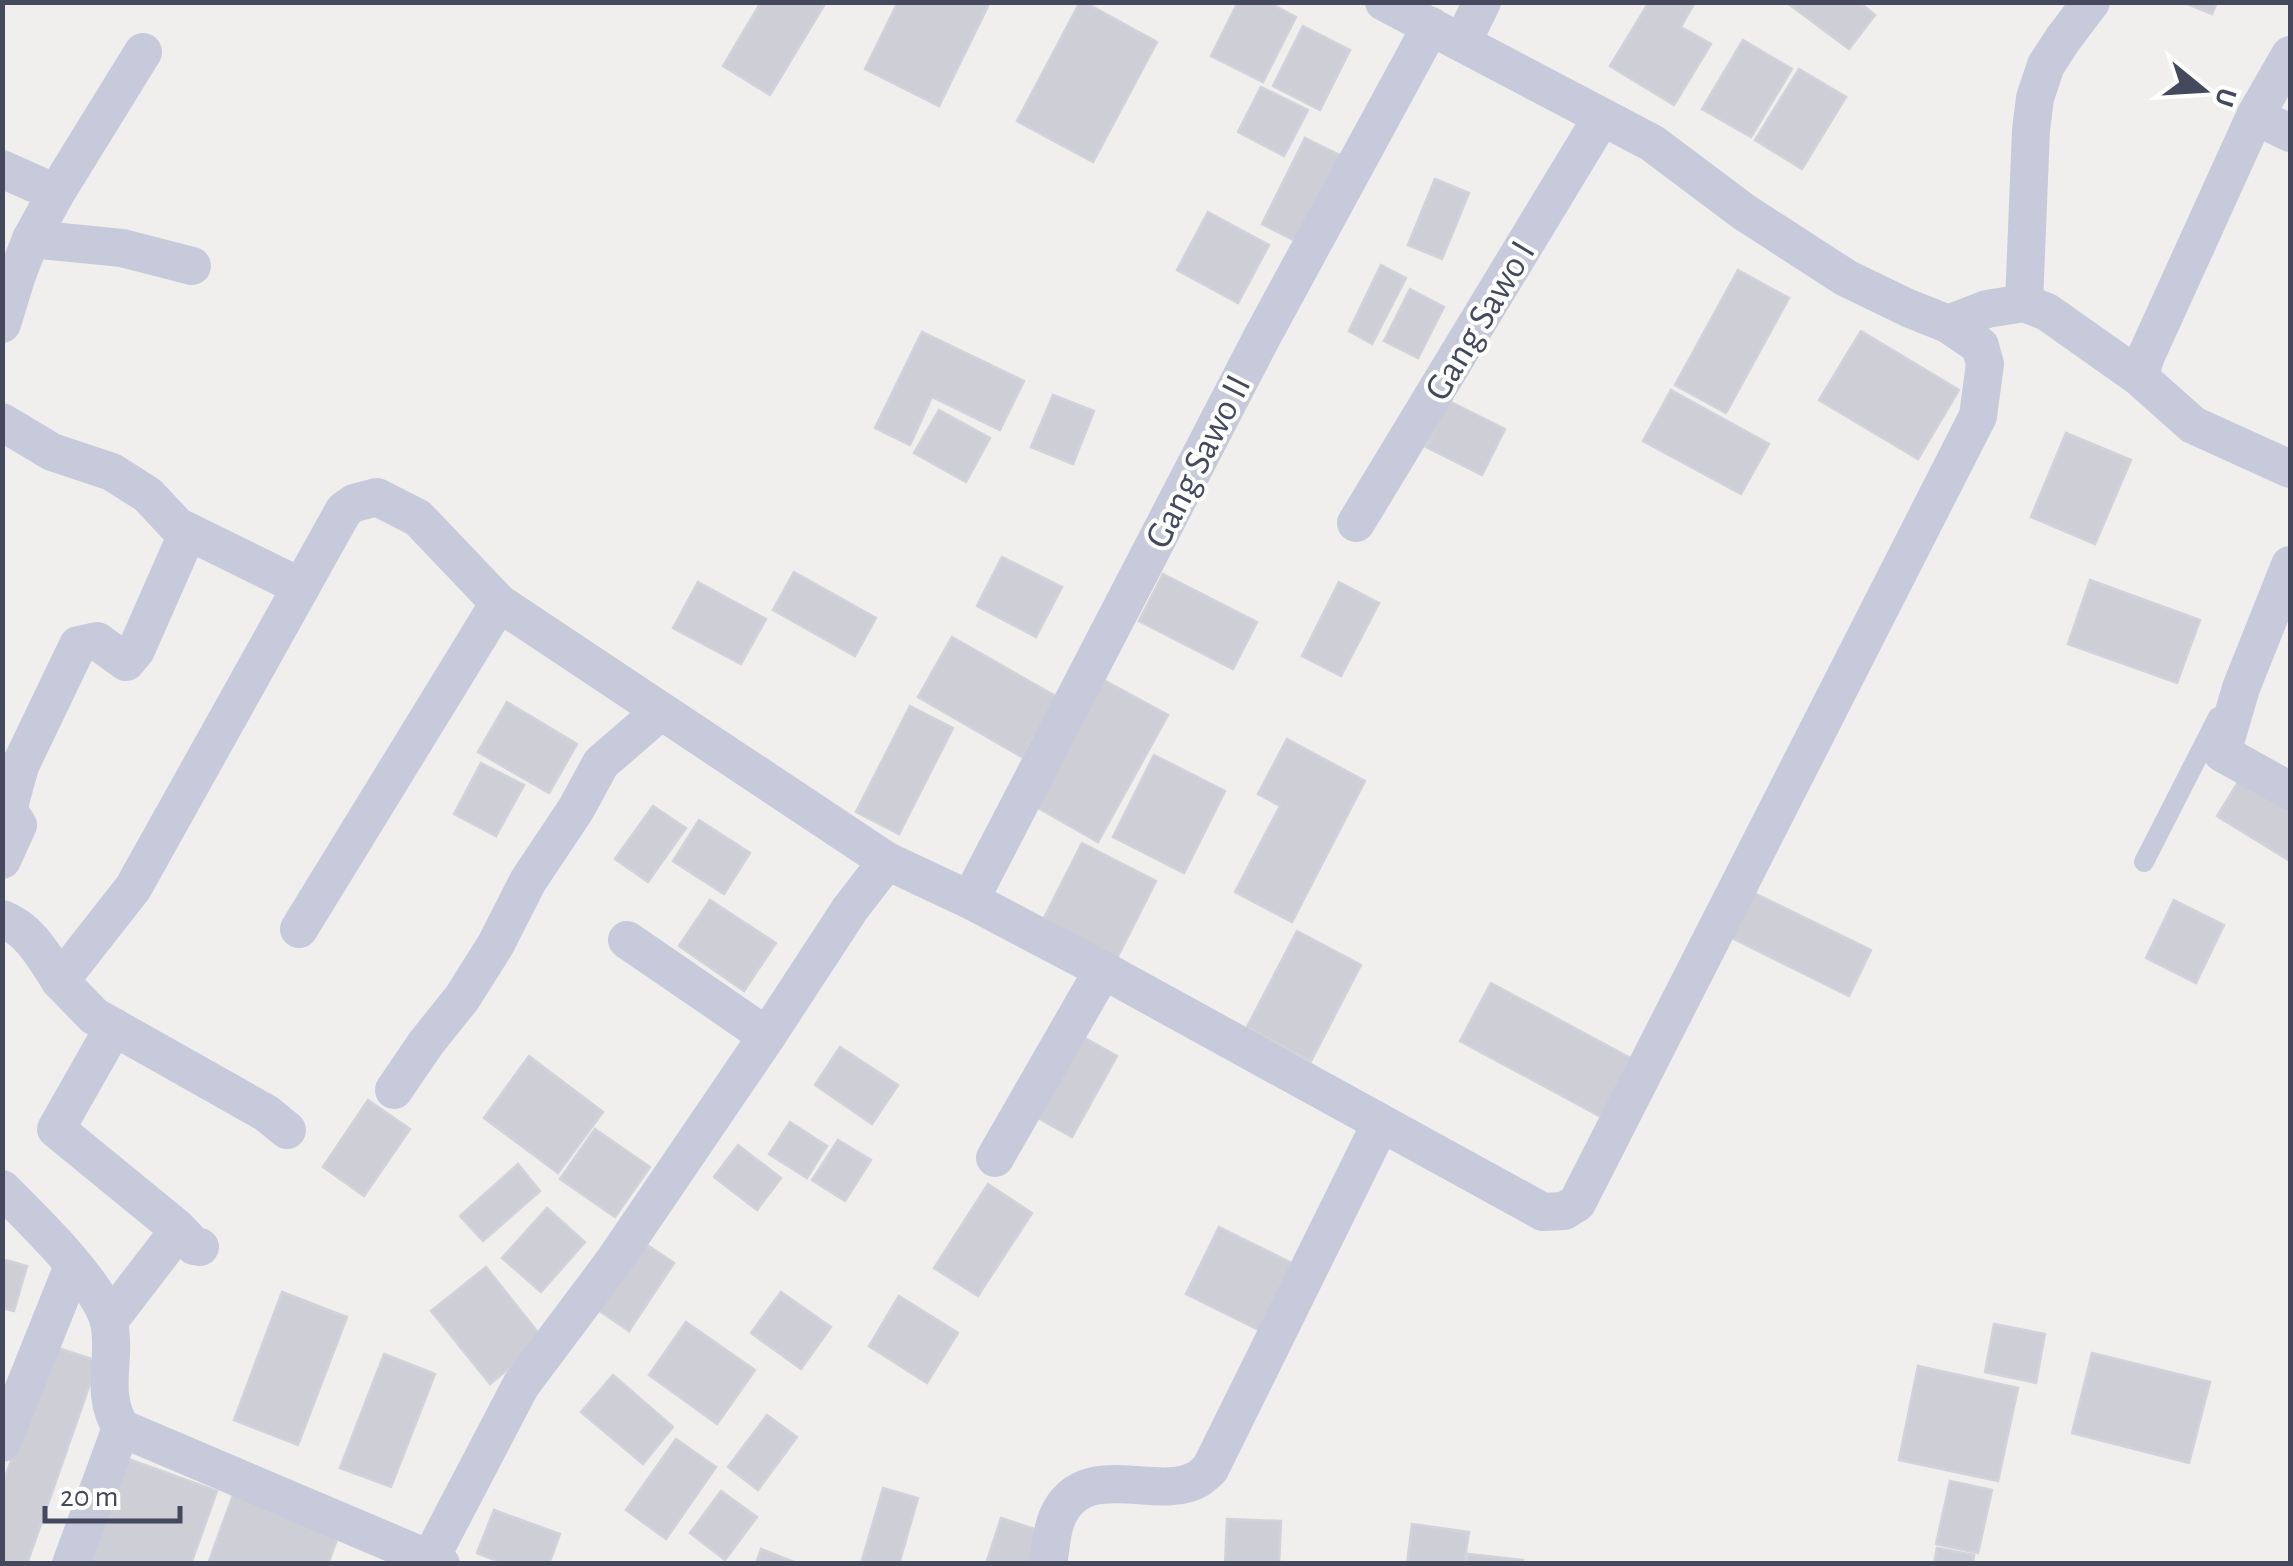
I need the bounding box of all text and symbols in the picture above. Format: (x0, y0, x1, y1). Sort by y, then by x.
north arrow (2153, 40, 2253, 140)
text: U (2209, 84, 2241, 110)
street label: Gang Sawo I (1418, 235, 1543, 407)
street label: Gang Sawo II (1139, 369, 1259, 555)
scale bar (45, 1461, 180, 1523)
text: 20 m (60, 1482, 118, 1512)

